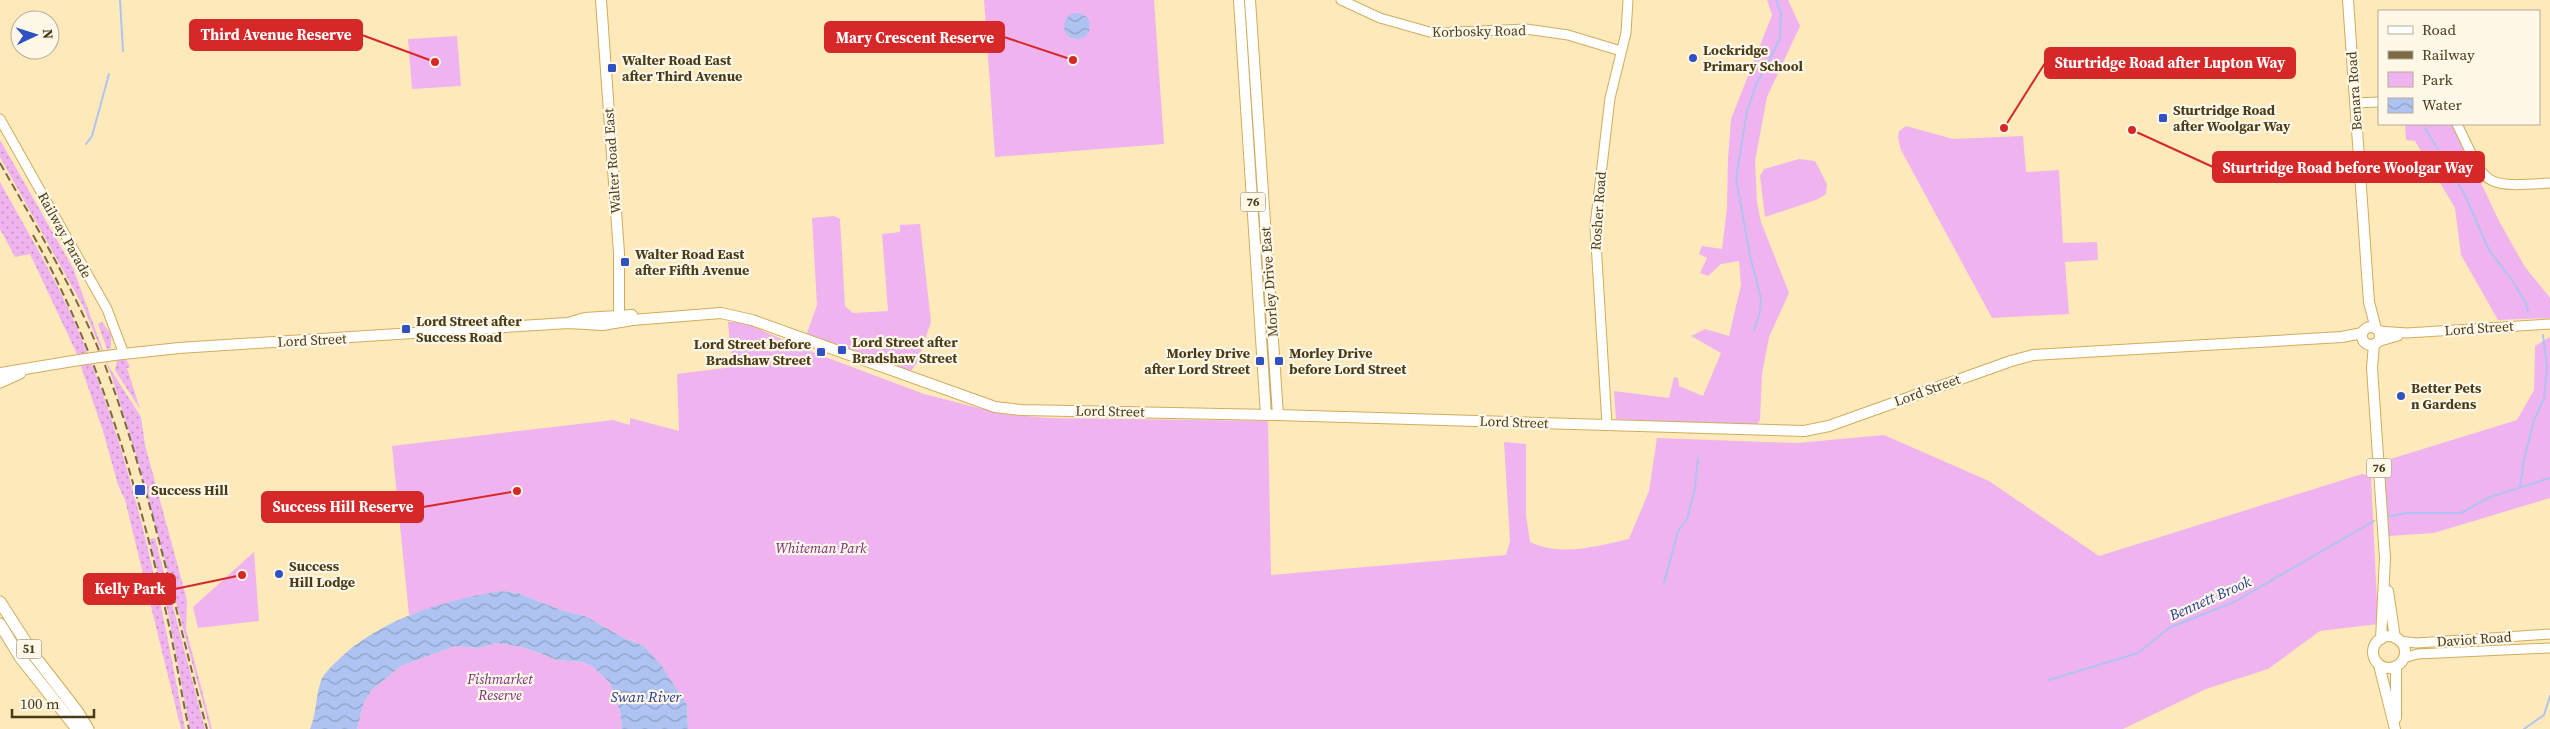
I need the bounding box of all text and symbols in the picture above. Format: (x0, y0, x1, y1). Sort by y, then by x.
north arrow (10, 10, 60, 60)
legend (2378, 10, 2540, 125)
text: Road (2422, 19, 2456, 40)
callout: Third Avenue Reserve (190, 20, 362, 50)
street label: Korbosky Road (1432, 20, 1526, 42)
callout: Mary Crescent Reserve (825, 22, 1004, 52)
text: Third Avenue Reserve (200, 24, 352, 45)
text: Mary Crescent Reserve (836, 27, 994, 48)
text: N (38, 28, 58, 40)
place label: Lockridge Primary School (1703, 40, 1804, 76)
text: Railway (2422, 44, 2475, 65)
callout: Sturtridge Road after Lupton Way (2045, 48, 2295, 78)
place label: Walter Road East after Third Avenue (622, 50, 742, 86)
street label: Benara Road (2341, 51, 2367, 131)
marker: Lockridge Primary School (1687, 52, 1699, 64)
text: Sturtridge Road after Lupton Way (2055, 52, 2285, 73)
marker: Walter Road East after Third Avenue (606, 62, 618, 74)
text: Park (2422, 69, 2454, 90)
text: Water (2422, 94, 2463, 115)
place label: Sturtridge Road after Woolgar Way (2173, 100, 2291, 136)
street label: Walter Road East (598, 107, 626, 214)
marker: Sturtridge Road after Woolgar Way (2157, 112, 2169, 124)
callout: Sturtridge Road before Woolgar Way (2213, 152, 2484, 182)
text: Sturtridge Road before Woolgar Way (2223, 157, 2473, 178)
street label: Rosher Road (1585, 171, 1611, 251)
street label: Railway Parade (33, 188, 97, 282)
road number: 76 (1240, 192, 1266, 212)
street label: Morley Drive East (1255, 226, 1283, 338)
place label: Walter Road East after Fifth Avenue (635, 244, 749, 280)
marker: Walter Road East after Fifth Avenue (619, 256, 631, 268)
place label: Lord Street after Success Road (416, 311, 522, 347)
street label: Lord Street (2444, 316, 2515, 340)
marker: Lord Street after Success Road (400, 323, 412, 335)
street label: Lord Street (277, 328, 348, 352)
place label: Lord Street after Bradshaw Street (852, 332, 958, 368)
place label: Lord Street before Bradshaw Street (694, 334, 812, 370)
place label: Morley Drive after Lord Street (1144, 343, 1251, 379)
place label: Morley Drive before Lord Street (1289, 343, 1407, 379)
marker: Lord Street after Bradshaw Street (836, 344, 848, 356)
marker: Lord Street before Bradshaw Street (815, 346, 827, 358)
marker: Morley Drive after Lord Street (1254, 355, 1266, 367)
marker: Morley Drive before Lord Street (1273, 355, 1285, 367)
street label: Lord Street (1891, 369, 1963, 411)
place label: Better Pets n Gardens (2411, 378, 2482, 414)
marker: Better Pets n Gardens (2395, 390, 2407, 402)
street label: Lord Street (1075, 400, 1145, 422)
street label: Lord Street (1479, 411, 1549, 433)
road number: 76 (2366, 458, 2392, 478)
place label: Success Hill (151, 480, 229, 500)
marker: Success Hill (133, 483, 147, 497)
callout: Success Hill Reserve (262, 492, 423, 522)
text: Success Hill Reserve (273, 496, 414, 517)
park label: Whiteman Park (775, 538, 867, 558)
place label: Success Hill Lodge (289, 556, 355, 592)
marker: Success Hill Lodge (273, 568, 285, 580)
water label: Bennett Brook (2165, 570, 2255, 626)
callout: Kelly Park (84, 574, 175, 604)
text: Kelly Park (95, 578, 165, 599)
street label: Daviot Road (2436, 626, 2512, 652)
road number: 51 (16, 640, 42, 659)
park label: Fishmarket Reserve (466, 669, 534, 705)
scale bar (12, 686, 95, 718)
water label: Swan River (611, 686, 682, 707)
text: 100 m (20, 693, 60, 714)

